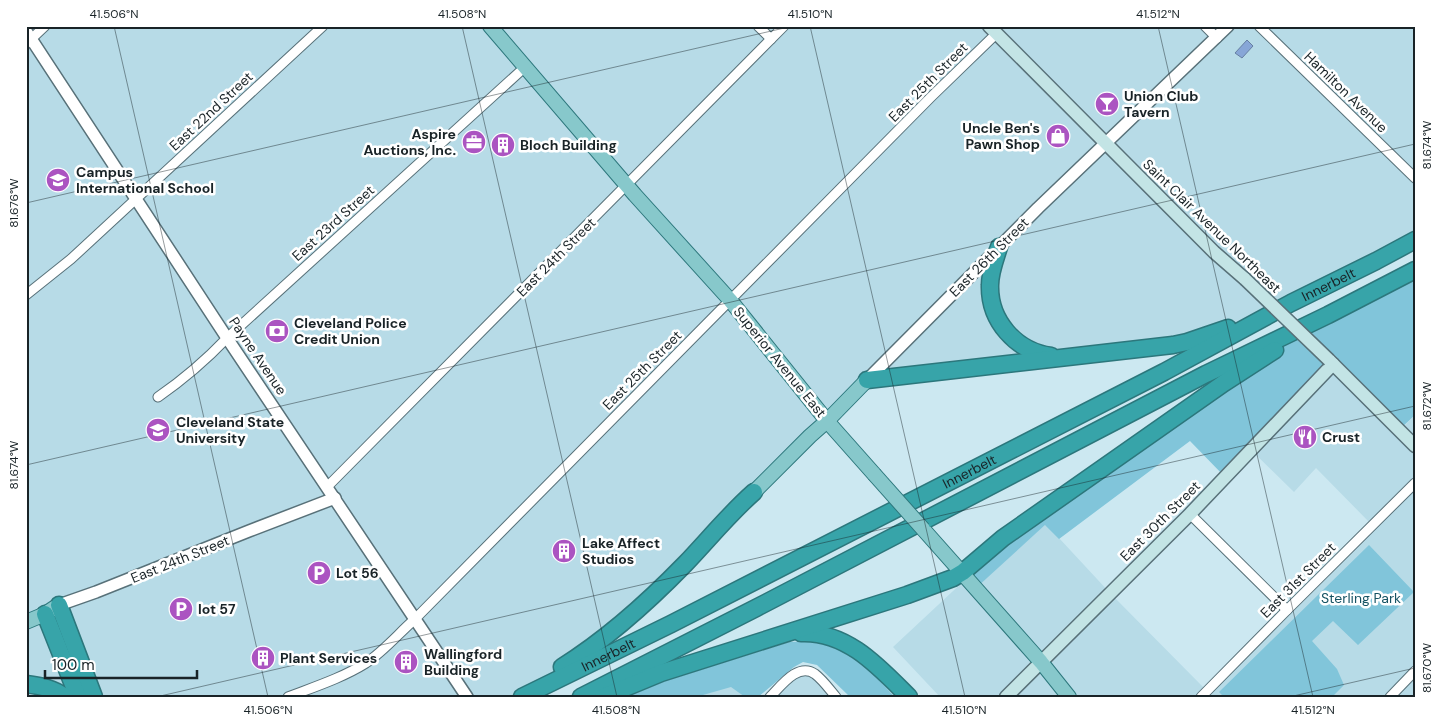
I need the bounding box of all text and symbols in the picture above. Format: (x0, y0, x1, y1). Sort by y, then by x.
text: 41.506°N (90, 6, 138, 22)
text: 41.508°N (438, 6, 486, 22)
text: 41.510°N (787, 6, 833, 22)
text: 41.512°N (1136, 6, 1180, 22)
street label: East 25th Street (885, 39, 971, 125)
street label: Hamilton Avenue (1301, 48, 1391, 136)
street label: East 22nd Street (165, 68, 257, 154)
place label: Union Club Tavern (1124, 87, 1198, 121)
bar icon: Union Club Tavern (1094, 91, 1120, 117)
place label: Uncle Ben's Pawn Shop (962, 119, 1040, 153)
text: 81.674°W (1419, 120, 1435, 169)
shop icon: Uncle Ben's Pawn Shop (1045, 123, 1071, 149)
place label: Aspire Auctions, Inc. (363, 125, 456, 159)
office icon: Aspire Auctions, Inc. (461, 129, 487, 155)
building icon: Bloch Building (490, 132, 516, 158)
place label: Bloch Building (520, 136, 617, 154)
street label: Saint Clair Avenue Northeast (1139, 155, 1285, 297)
place label: Campus International School (76, 163, 214, 197)
school or university icon: Campus International School (45, 167, 71, 193)
text: 81.676°W (6, 178, 22, 228)
street label: East 23rd Street (288, 181, 378, 265)
street label: East 26th Street (945, 213, 1033, 301)
street label: East 24th Street (513, 214, 599, 300)
street label: Innerbelt (1299, 264, 1358, 305)
street label: Superior Avenue East (730, 303, 830, 421)
street label: Payne Avenue (225, 314, 291, 398)
place label: Cleveland Police Credit Union (294, 314, 407, 348)
bank icon: Cleveland Police Credit Union (264, 318, 290, 344)
street label: East 25th Street (599, 327, 685, 413)
text: 81.672°W (1419, 381, 1435, 430)
place label: Cleveland State University (176, 413, 284, 447)
school or university icon: Cleveland State University (145, 417, 171, 443)
restaurant icon: Crust (1292, 424, 1318, 450)
place label: Crust (1322, 428, 1360, 446)
text: 81.674°W (6, 440, 22, 489)
street label: Innerbelt (940, 450, 999, 493)
street label: East 30th Street (1116, 477, 1204, 565)
street label: East 24th Street (128, 531, 232, 587)
place label: Lake Affect Studios (582, 534, 660, 568)
building icon: Lake Affect Studios (551, 538, 577, 564)
street label: East 31st Street (1256, 538, 1340, 622)
parking icon: Lot 56 (306, 560, 332, 586)
place label: Lot 56 (336, 564, 379, 582)
park label: Sterling Park (1321, 589, 1401, 607)
parking icon: lot 57 (168, 596, 194, 622)
place label: lot 57 (198, 600, 236, 618)
street label: Innerbelt (578, 634, 638, 676)
text: 81.670°W (1419, 643, 1435, 693)
building icon: Plant Services (250, 645, 276, 671)
place label: Wallingford Building (424, 645, 502, 679)
scale bar (45, 648, 198, 680)
place label: Plant Services (280, 649, 377, 667)
building icon: Wallingford Building (393, 649, 419, 675)
text: 100 m (52, 655, 95, 675)
text: 41.506°N (244, 702, 292, 718)
text: 41.508°N (592, 702, 640, 718)
text: 41.510°N (941, 702, 987, 718)
text: 41.512°N (1291, 702, 1335, 718)

